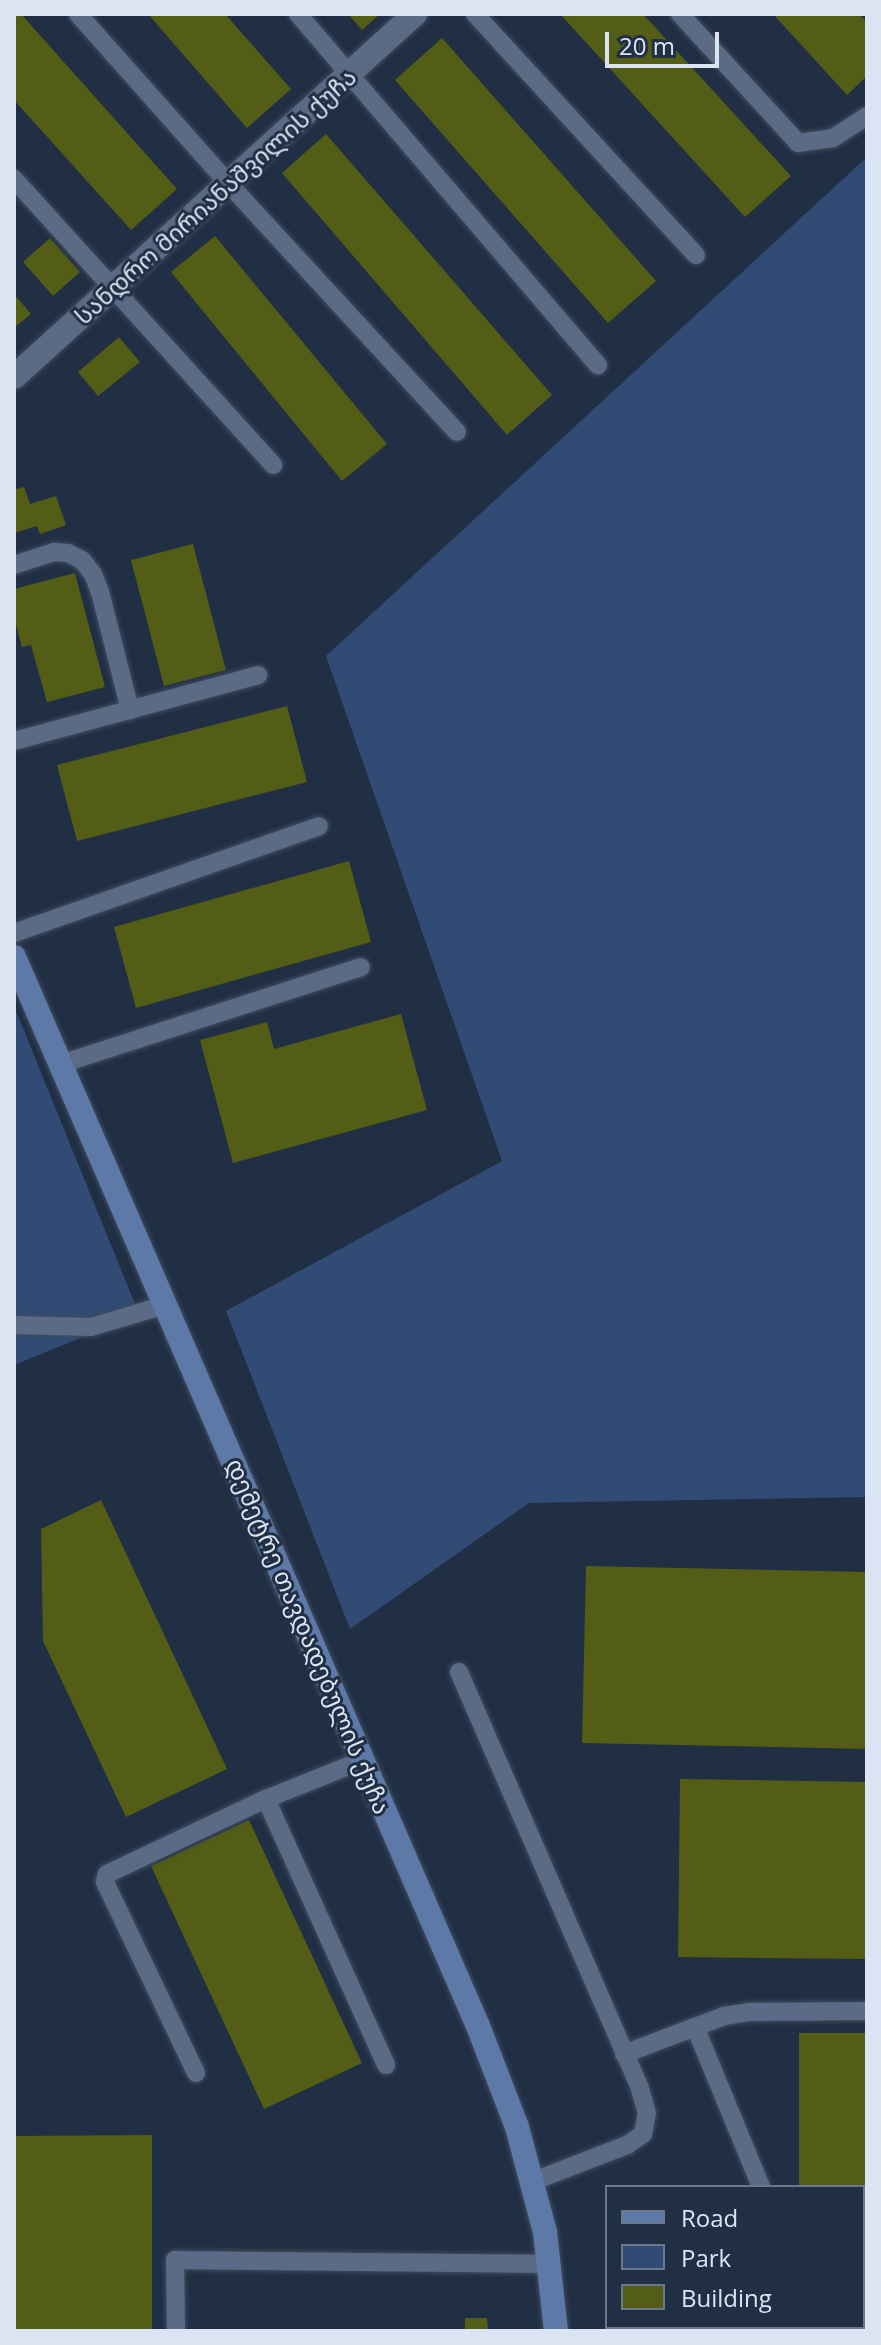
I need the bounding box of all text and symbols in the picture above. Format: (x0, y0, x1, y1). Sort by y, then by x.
scale bar (609, 16, 723, 66)
text: 20 m (619, 29, 675, 62)
street label: სანდრო მირიანაშვილის ქუჩა (68, 62, 362, 330)
street label: დემეტრე თავდადებულის ქუჩა (221, 1454, 397, 1818)
legend (605, 2185, 865, 2329)
text: Road (681, 2201, 738, 2234)
text: Park (681, 2241, 731, 2274)
text: Building (681, 2281, 772, 2314)

